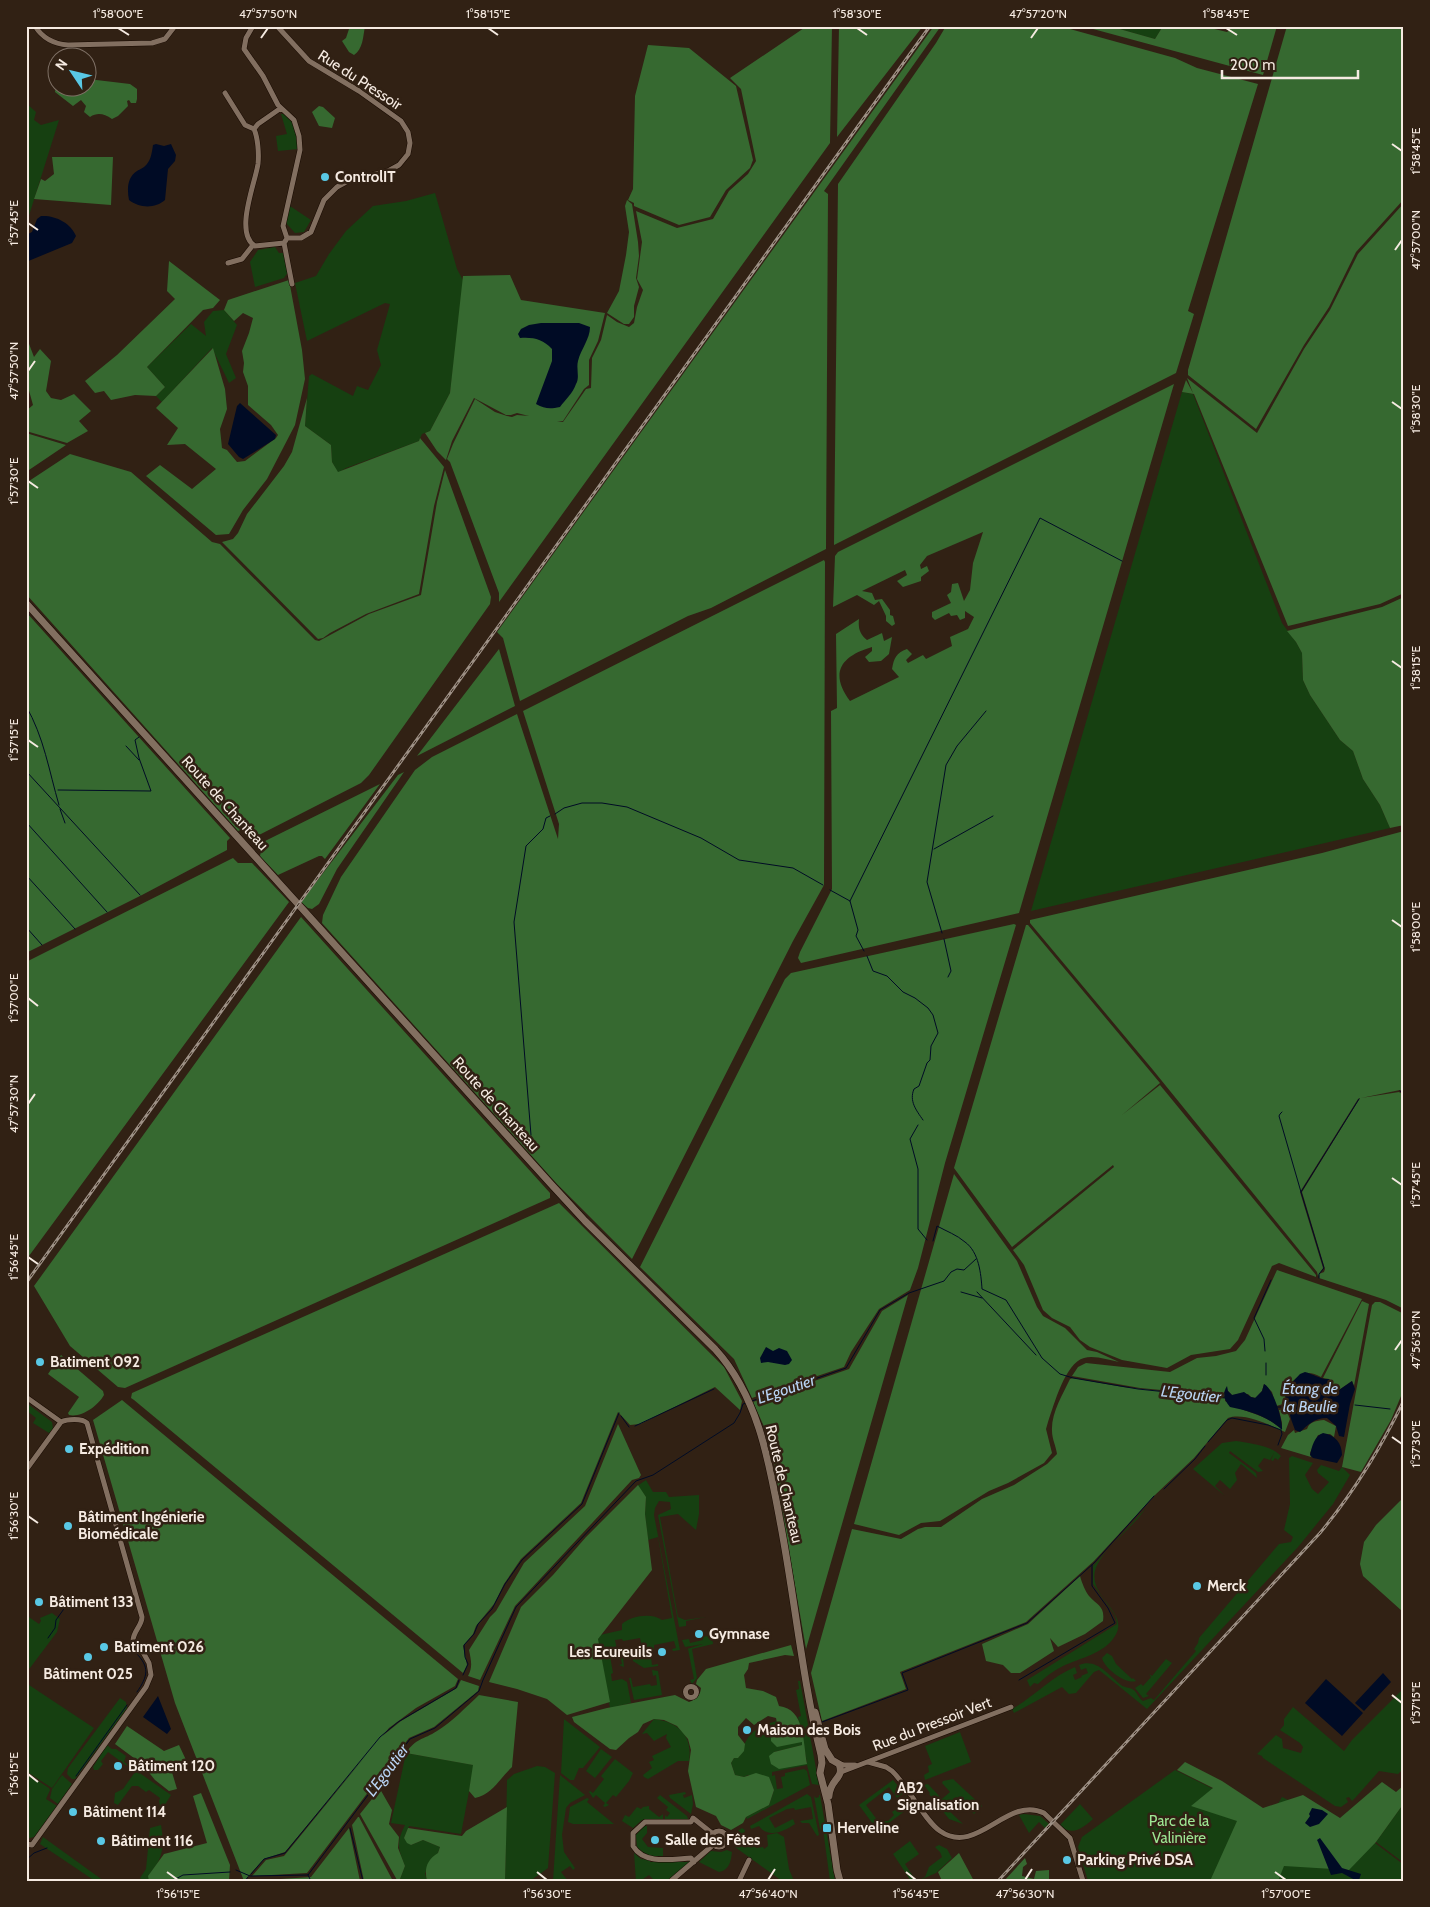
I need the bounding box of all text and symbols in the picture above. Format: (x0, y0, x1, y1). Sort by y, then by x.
text: 1°58'00"E (93, 6, 144, 21)
text: 47°57'50"N (239, 6, 297, 21)
text: 1°58'15"E (466, 6, 510, 21)
text: 1°58'30"E (833, 6, 882, 21)
text: 47°57'20"N (1009, 6, 1067, 21)
text: 1°58'45"E (1203, 6, 1250, 21)
street label: Rue du Pressoir (315, 46, 406, 114)
north arrow (48, 48, 98, 98)
scale bar (1222, 48, 1359, 80)
text: N (51, 55, 72, 74)
text: 200 m (1230, 56, 1275, 74)
text: 1°58'45"E (1408, 127, 1423, 174)
place label: ControlIT (335, 168, 396, 186)
marker: ControlIT (319, 171, 331, 183)
text: 1°57'45"E (6, 200, 21, 246)
text: 47°57'00"N (1408, 210, 1423, 270)
text: 47°57'50"N (6, 342, 21, 400)
text: 1°58'30"E (1408, 384, 1423, 433)
text: 1°57'30"E (6, 457, 21, 505)
text: 1°58'15"E (1408, 646, 1423, 690)
text: 1°57'15"E (6, 718, 21, 761)
street label: Route de Chanteau (178, 752, 272, 854)
text: 1°58'00"E (1408, 901, 1423, 952)
text: 1°57'00"E (6, 973, 21, 1023)
street label: Route de Chanteau (449, 1053, 543, 1155)
text: 47°57'30"N (6, 1075, 21, 1133)
text: 1°57'45"E (1408, 1162, 1423, 1208)
text: 1°56'45"E (6, 1233, 21, 1280)
text: 47°56'30"N (1408, 1310, 1423, 1370)
place label: Batiment 092 (50, 1353, 140, 1371)
marker: Batiment 092 (34, 1356, 46, 1368)
water label: L'Egoutier (754, 1370, 819, 1408)
water label: Étang de la Beulie (1282, 1378, 1338, 1416)
water label: L'Egoutier (1160, 1381, 1223, 1407)
text: 1°57'30"E (1408, 1420, 1423, 1468)
street label: Route de Chanteau (762, 1423, 806, 1545)
place label: Expédition (79, 1440, 149, 1458)
marker: Expédition (63, 1443, 75, 1455)
text: 1°56'30"E (6, 1492, 21, 1540)
place label: Bâtiment Ingénierie Biomédicale (78, 1508, 205, 1543)
marker: Bâtiment Ingénierie Biomédicale (62, 1520, 74, 1532)
place label: Merck (1207, 1577, 1247, 1595)
marker: Merck (1191, 1580, 1203, 1592)
place label: Bâtiment 133 (49, 1593, 134, 1611)
marker: Bâtiment 133 (33, 1596, 45, 1608)
place label: Gymnase (709, 1625, 770, 1643)
marker: Gymnase (693, 1628, 705, 1640)
place label: Batiment 026 (114, 1638, 204, 1656)
marker: Batiment 026 (98, 1641, 110, 1653)
place label: Les Ecureuils (569, 1643, 652, 1661)
marker: Les Ecureuils (656, 1646, 668, 1658)
marker: Bâtiment 025 (82, 1651, 94, 1663)
place label: Bâtiment 025 (43, 1665, 133, 1683)
text: 1°57'15"E (1408, 1681, 1423, 1724)
street label: Rue du Pressoir Vert (870, 1693, 994, 1755)
place label: Maison des Bois (757, 1721, 861, 1739)
marker: Maison des Bois (741, 1724, 753, 1736)
water label: L'Egoutier (361, 1739, 413, 1800)
text: 1°56'15"E (6, 1752, 21, 1796)
place label: Bâtiment 120 (128, 1757, 215, 1775)
marker: Bâtiment 120 (112, 1760, 124, 1772)
place label: AB2 Signalisation (897, 1779, 979, 1814)
marker: AB2 Signalisation (881, 1791, 893, 1803)
place label: Bâtiment 114 (83, 1803, 166, 1821)
marker: Bâtiment 114 (67, 1806, 79, 1818)
park label: Parc de la Valinière (1149, 1812, 1210, 1847)
place label: Herveline (837, 1819, 899, 1837)
marker: Herveline (821, 1822, 833, 1834)
place label: Salle des Fêtes (665, 1831, 760, 1849)
place label: Bâtiment 116 (111, 1832, 193, 1850)
marker: Salle des Fêtes (649, 1834, 661, 1846)
marker: Bâtiment 116 (95, 1835, 107, 1847)
place label: Parking Privé DSA (1077, 1851, 1193, 1869)
marker: Parking Privé DSA (1061, 1854, 1073, 1866)
text: 1°56'15"E (156, 1886, 200, 1901)
text: 1°56'30"E (523, 1886, 571, 1901)
text: 47°56'40"N (738, 1886, 798, 1901)
text: 1°56'45"E (893, 1886, 940, 1901)
text: 47°56'30"N (995, 1886, 1055, 1901)
text: 1°57'00"E (1261, 1886, 1311, 1901)

